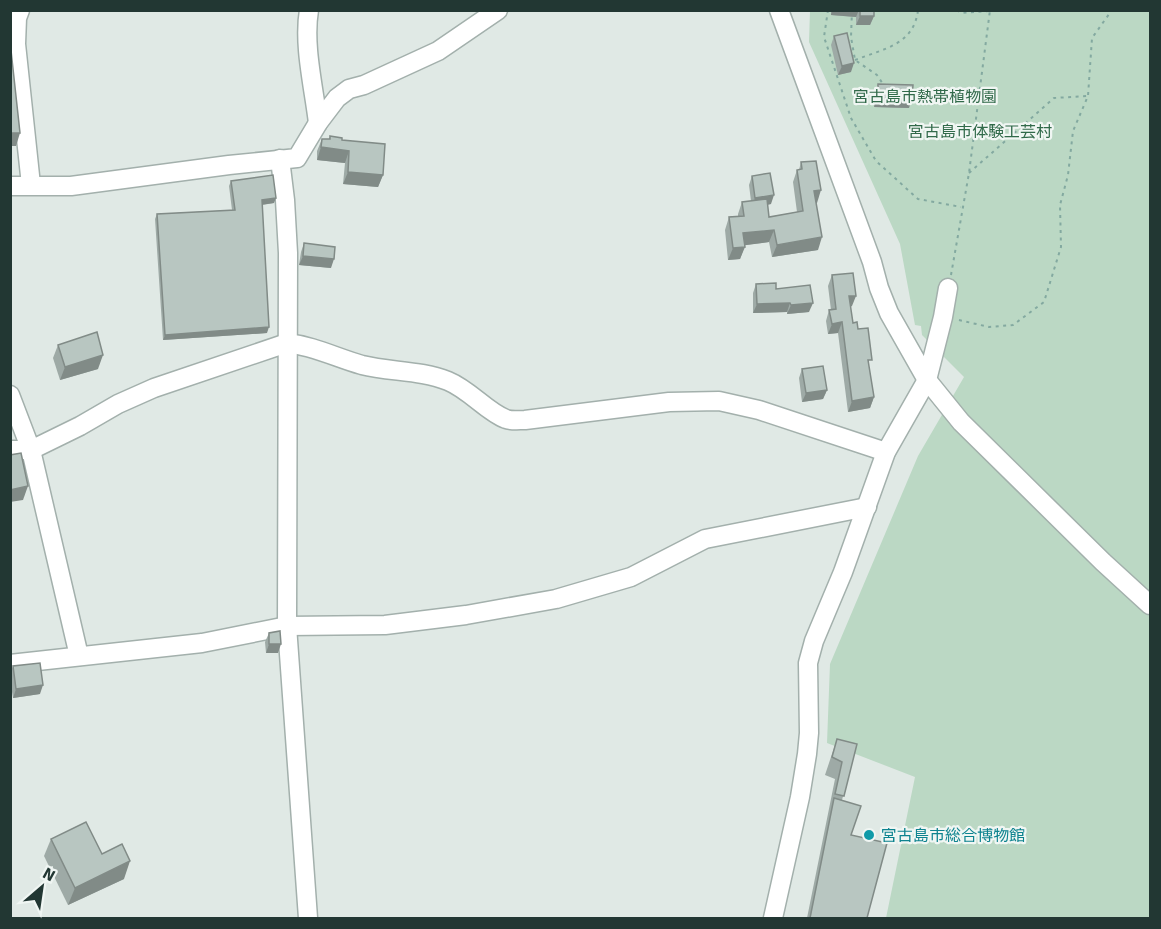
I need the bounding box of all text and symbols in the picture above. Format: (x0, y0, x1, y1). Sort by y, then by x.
park label: 宮古島市熱帯植物園 (853, 87, 997, 107)
park label: 宮古島市体験工芸村 (908, 122, 1052, 142)
place label: 宮古島市総合博物館 (881, 826, 1025, 846)
marker: 宮古島市総合博物館 (862, 828, 876, 842)
north arrow (12, 857, 72, 917)
text: N (39, 863, 59, 886)

